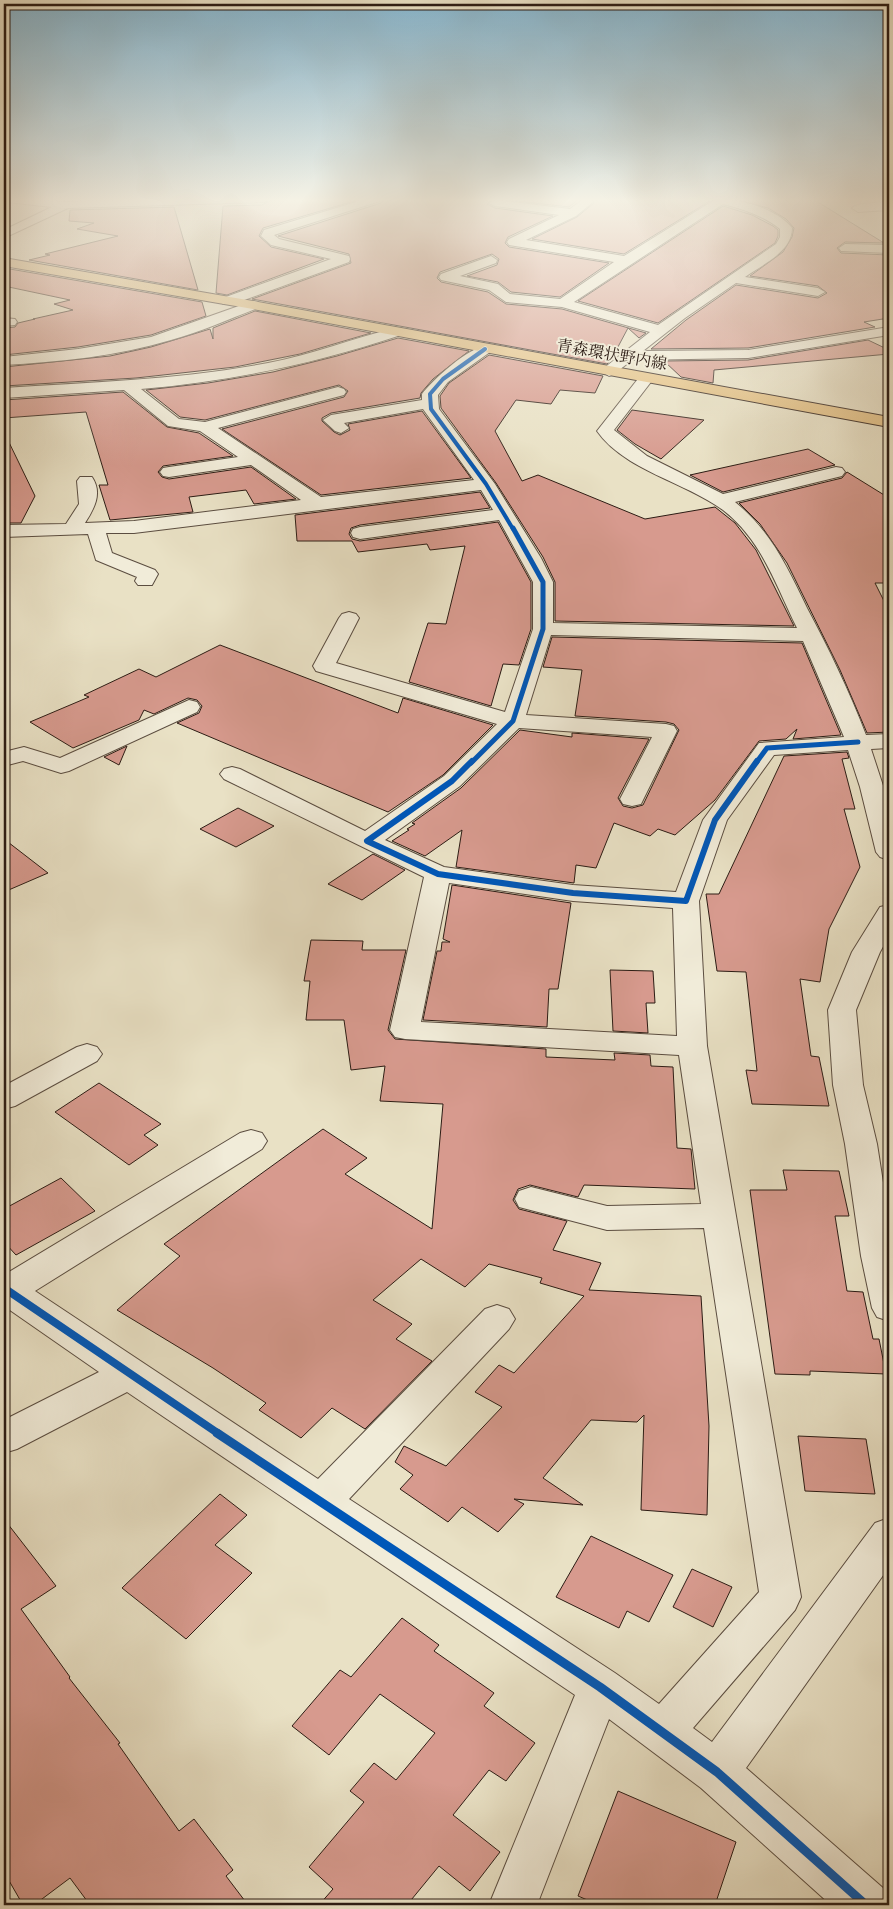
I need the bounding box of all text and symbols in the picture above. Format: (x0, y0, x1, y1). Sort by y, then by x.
street label: 青森環状野内線 (555, 334, 669, 375)

